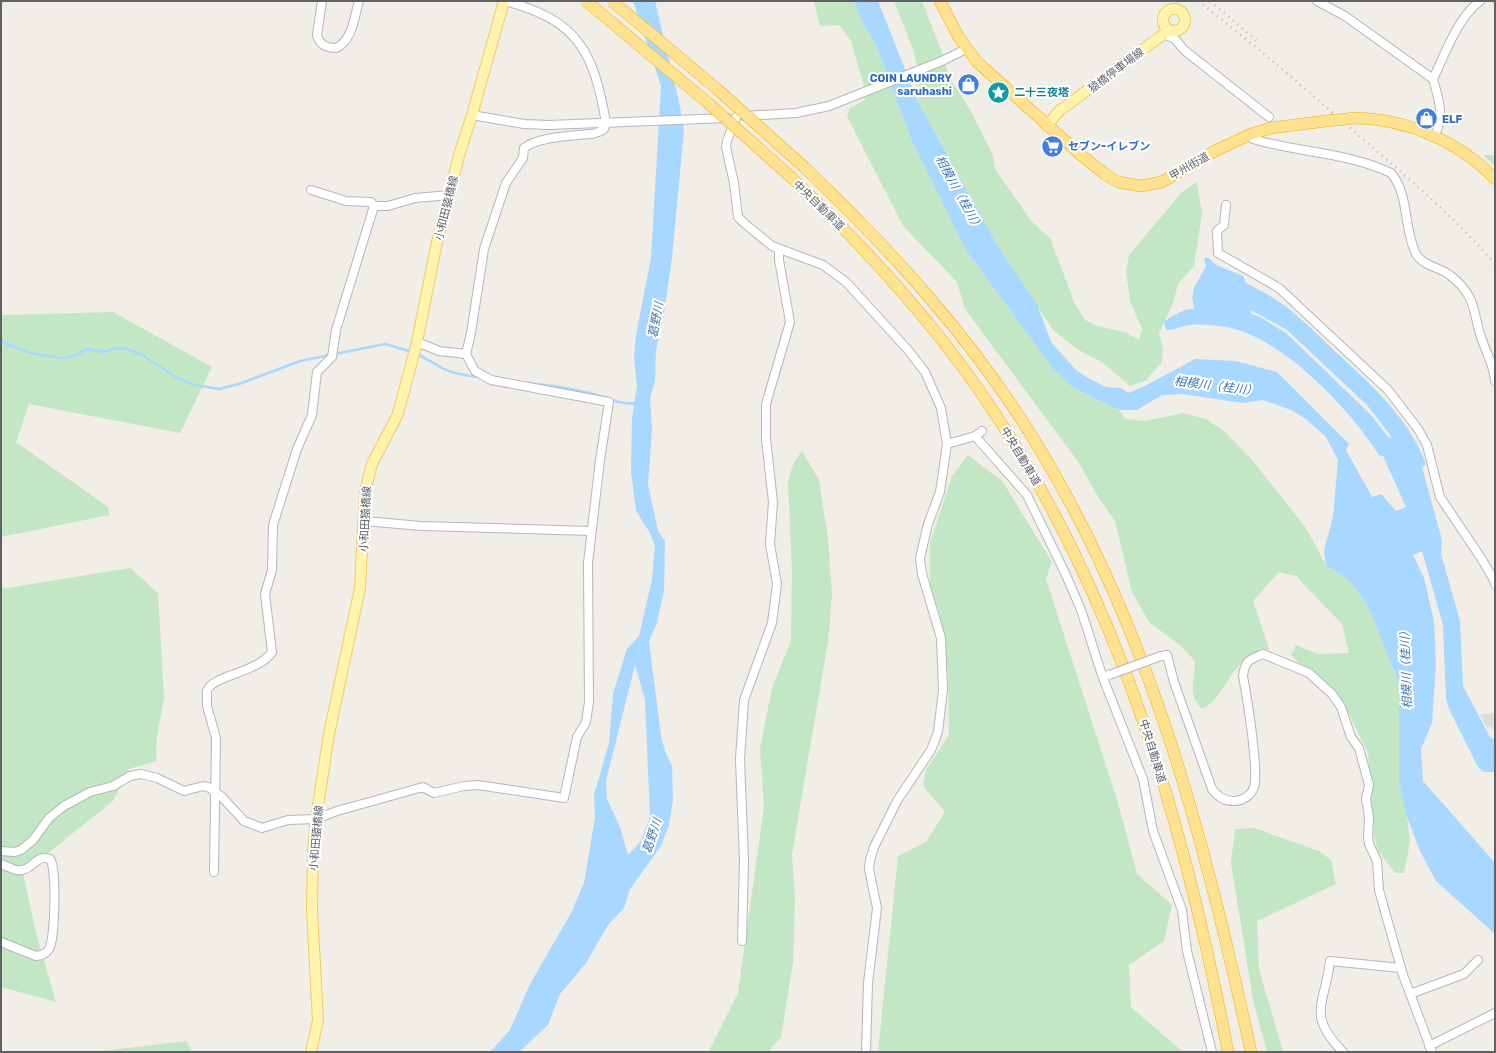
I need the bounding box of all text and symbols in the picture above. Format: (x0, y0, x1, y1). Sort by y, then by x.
street label: 猿橋停車場線 (1086, 45, 1147, 95)
shop icon: COIN LAUNDRY saruhashi (955, 71, 981, 97)
place label: COIN LAUNDRY saruhashi (870, 72, 953, 98)
place icon: 二十三夜塔 (986, 79, 1012, 105)
place label: 二十三夜塔 (1014, 86, 1069, 99)
shop icon: ELF (1414, 106, 1440, 132)
place label: ELF (1442, 113, 1463, 126)
supermarket icon: セブン-イレブン (1039, 133, 1065, 159)
place label: セブン-イレブン (1068, 140, 1150, 153)
street label: 甲州街道 (1167, 150, 1212, 183)
water label: 相模川（桂川） (933, 153, 985, 233)
street label: 小和田猿橋線 (432, 175, 461, 242)
street label: 中央自動車道 (790, 178, 847, 233)
water label: 葛野川 (646, 299, 666, 339)
water label: 相模川（桂川） (1173, 374, 1259, 398)
street label: 中央自動車道 (998, 425, 1043, 488)
street label: 小和田猿橋線 (357, 486, 374, 552)
water label: 相模川（桂川） (1398, 625, 1414, 709)
street label: 中央自動車道 (1137, 718, 1168, 785)
street label: 小和田猿橋線 (307, 805, 326, 871)
water label: 葛野川 (640, 815, 665, 855)

